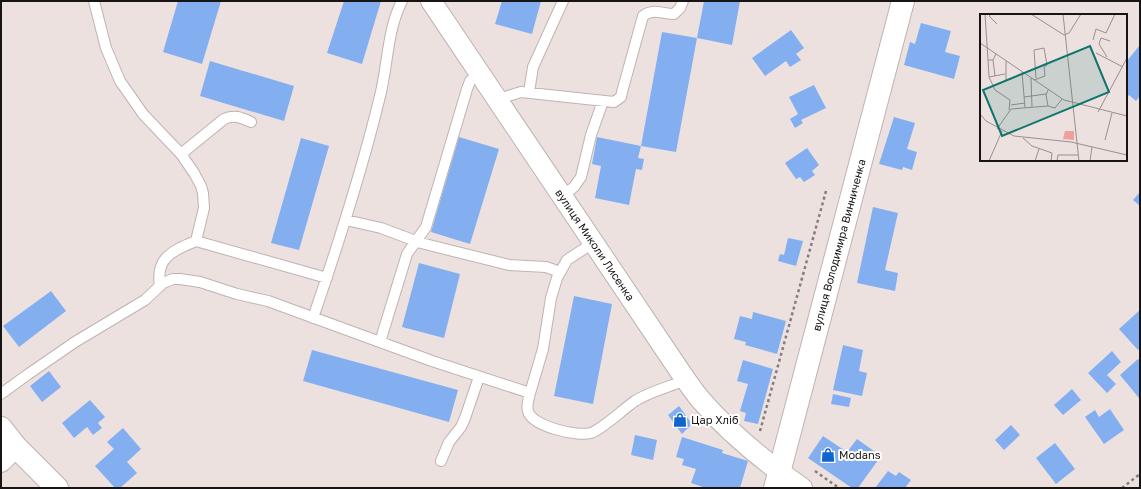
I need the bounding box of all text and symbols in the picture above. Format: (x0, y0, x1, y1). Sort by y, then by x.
inset map (980, 14, 1127, 161)
street label: вулиця Володимира Винниченка (809, 158, 868, 332)
street label: вулиця Миколи Лисенка (553, 186, 638, 303)
shop icon: Цар Хліб (672, 412, 688, 428)
place label: Цар Хліб (691, 413, 739, 426)
shop icon: Modans (820, 447, 836, 463)
place label: Modans (839, 448, 881, 461)

